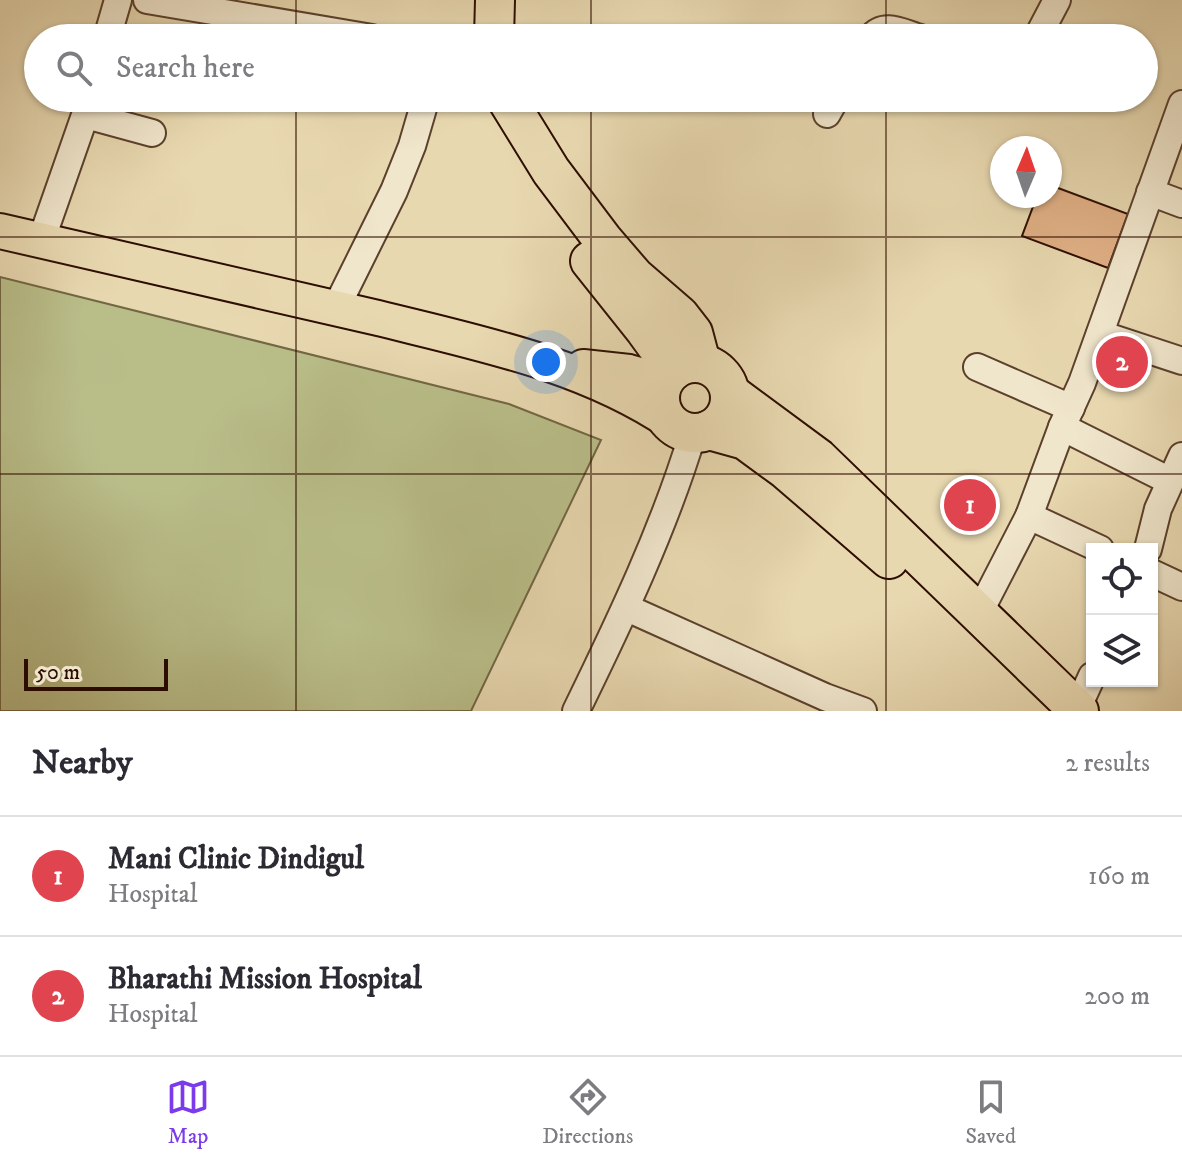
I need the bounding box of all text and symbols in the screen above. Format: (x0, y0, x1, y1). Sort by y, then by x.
search box (24, 24, 1158, 112)
icon: search (52, 46, 96, 90)
text: Search here (116, 50, 255, 87)
north arrow (990, 136, 1062, 208)
pin: 2 (1096, 332, 1148, 392)
your location (526, 342, 566, 382)
pin: 1 (944, 475, 996, 535)
map controls (1086, 543, 1158, 687)
button: locate (1086, 543, 1158, 615)
button: layers (1086, 615, 1158, 687)
scale bar (24, 655, 168, 691)
text: 50 m (36, 659, 80, 686)
text: Nearby (32, 742, 133, 784)
text: 2 results (1065, 747, 1150, 780)
text: Mani Clinic Dindigul (108, 841, 364, 878)
text: 1 (53, 860, 63, 893)
text: 160 m (1088, 860, 1150, 893)
text: Hospital (108, 878, 198, 911)
text: Bharathi Mission Hospital (108, 961, 422, 998)
text: 2 (52, 980, 64, 1013)
text: 200 m (1084, 980, 1150, 1013)
text: Hospital (108, 998, 198, 1031)
tab: Map (166, 1075, 210, 1150)
tab: Directions (542, 1075, 633, 1150)
tab: Saved (965, 1075, 1016, 1150)

